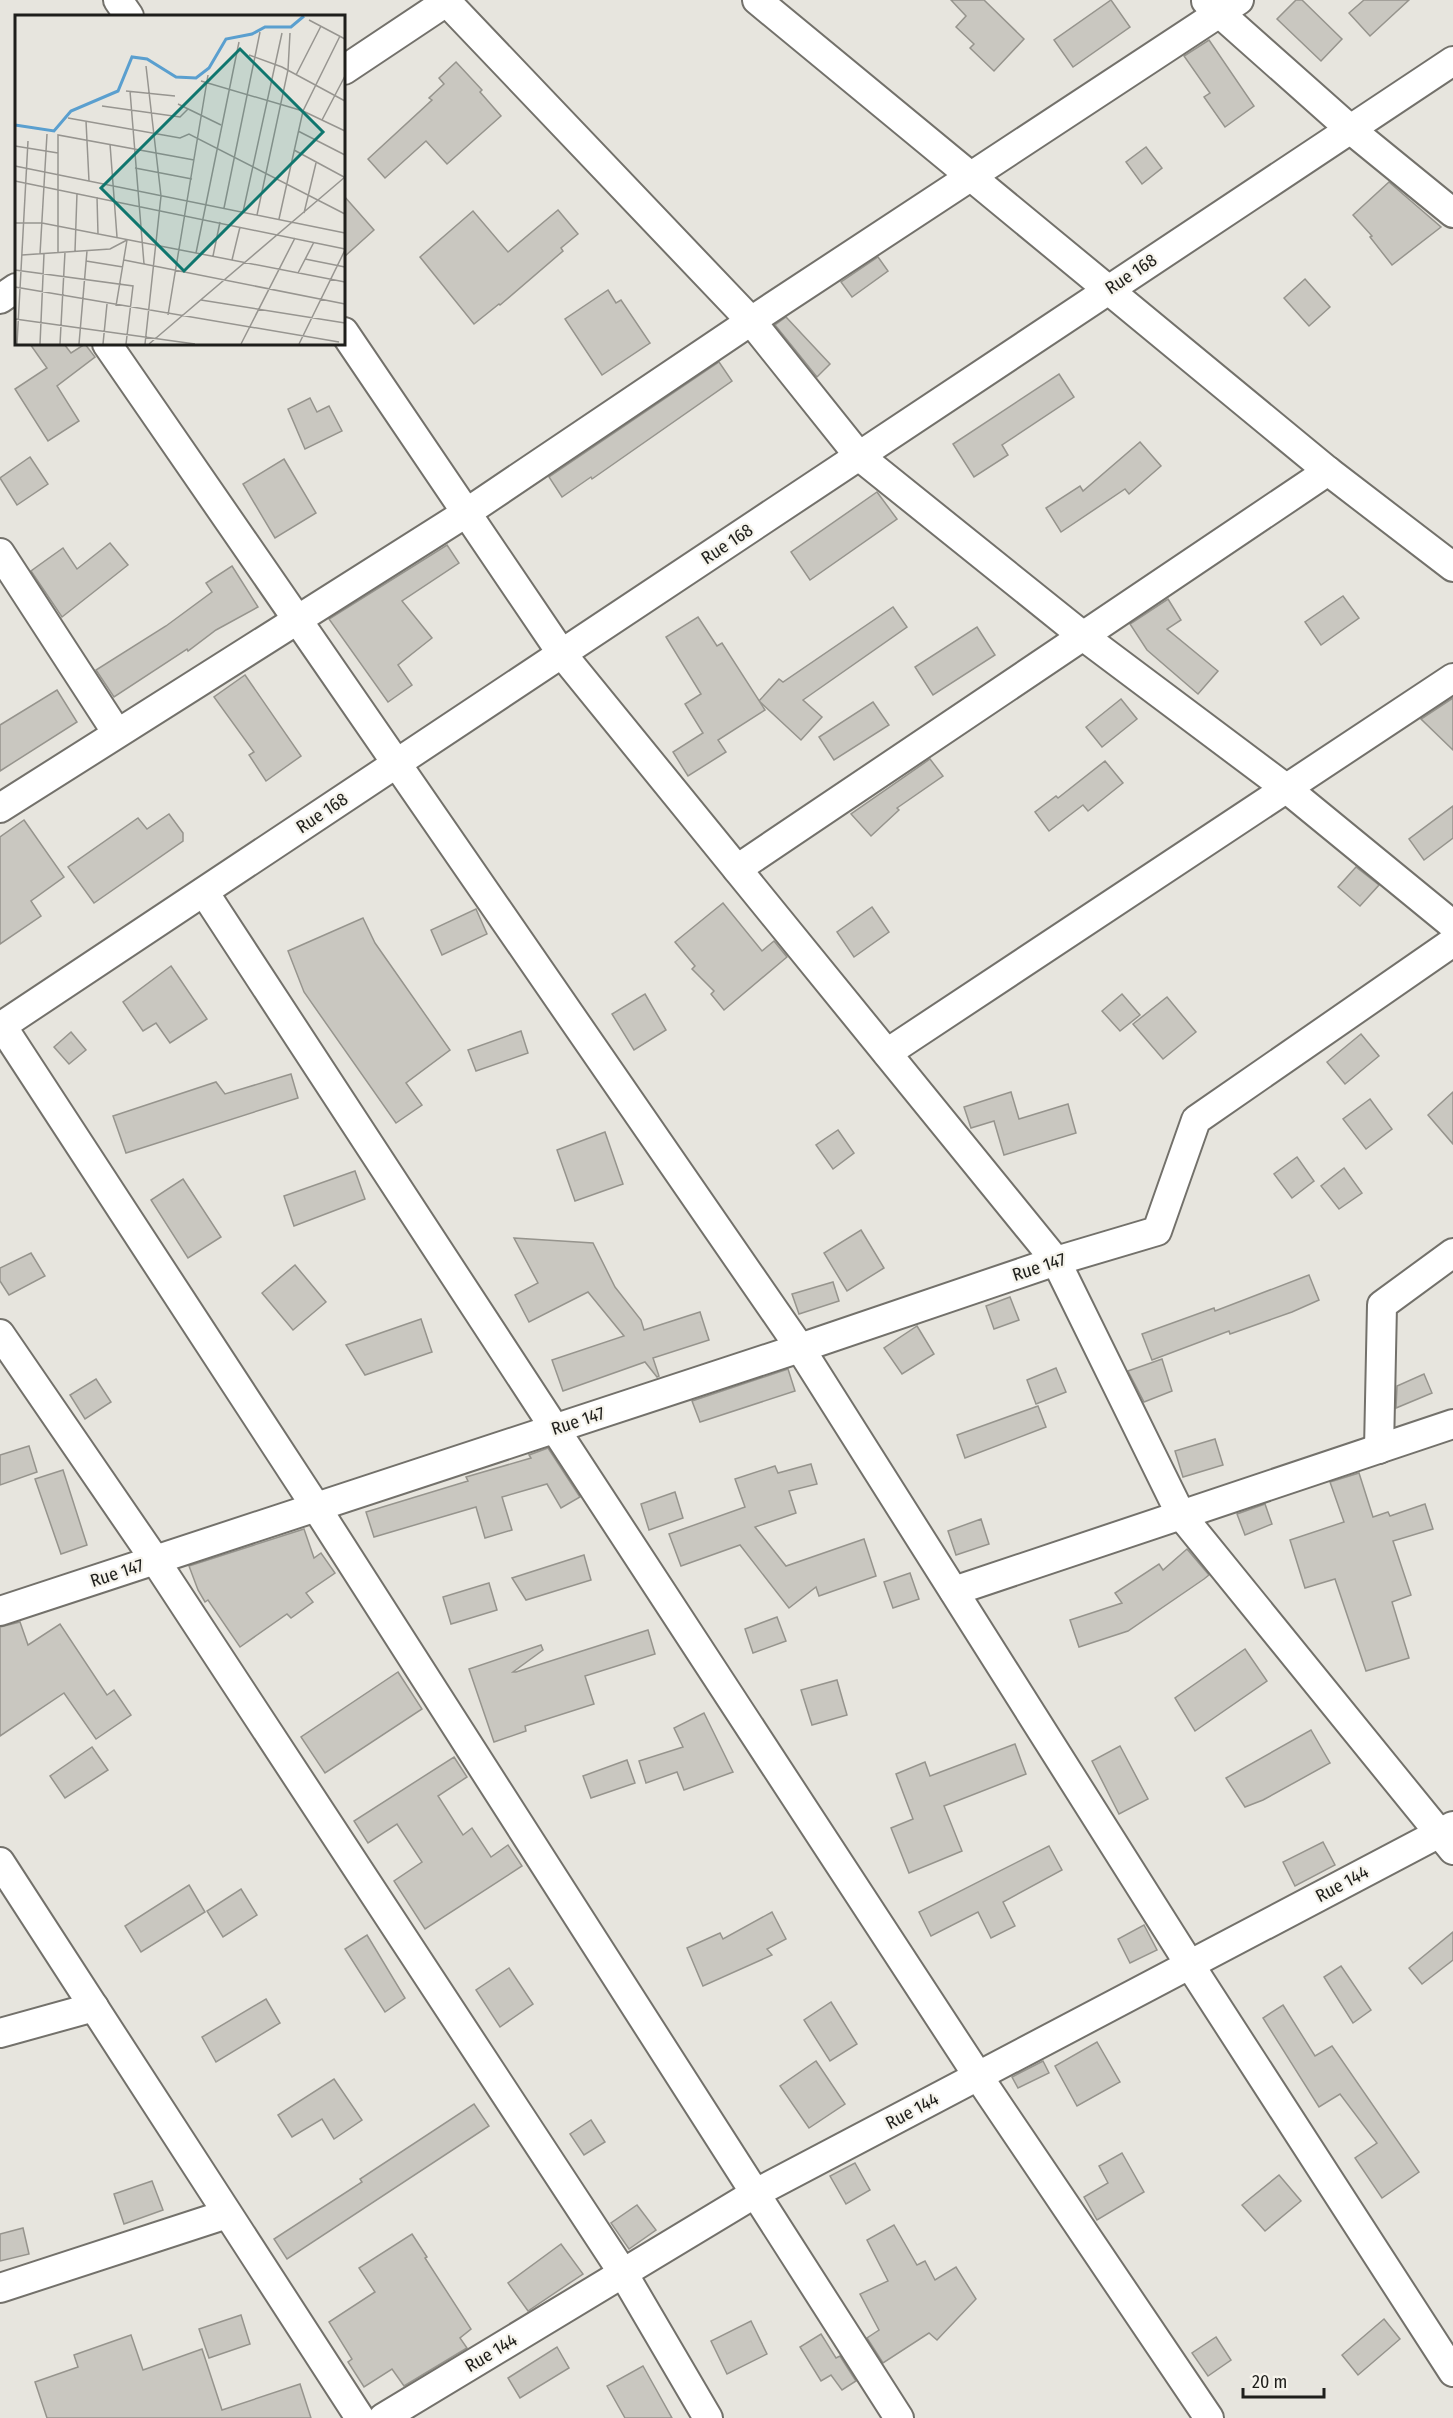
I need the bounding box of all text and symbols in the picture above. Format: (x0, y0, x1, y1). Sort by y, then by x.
inset map (15, 15, 345, 345)
street label: Rue 168 (1101, 249, 1161, 299)
street label: Rue 168 (697, 519, 757, 569)
street label: Rue 168 (292, 788, 352, 838)
street label: Rue 147 (1009, 1248, 1069, 1286)
street label: Rue 147 (548, 1402, 608, 1440)
street label: Rue 147 (87, 1554, 147, 1592)
street label: Rue 144 (1312, 1861, 1372, 1907)
street label: Rue 144 (882, 2088, 942, 2134)
street label: Rue 144 (461, 2329, 521, 2377)
scale bar (1243, 2361, 1324, 2399)
text: 20 m (1252, 2371, 1287, 2393)

